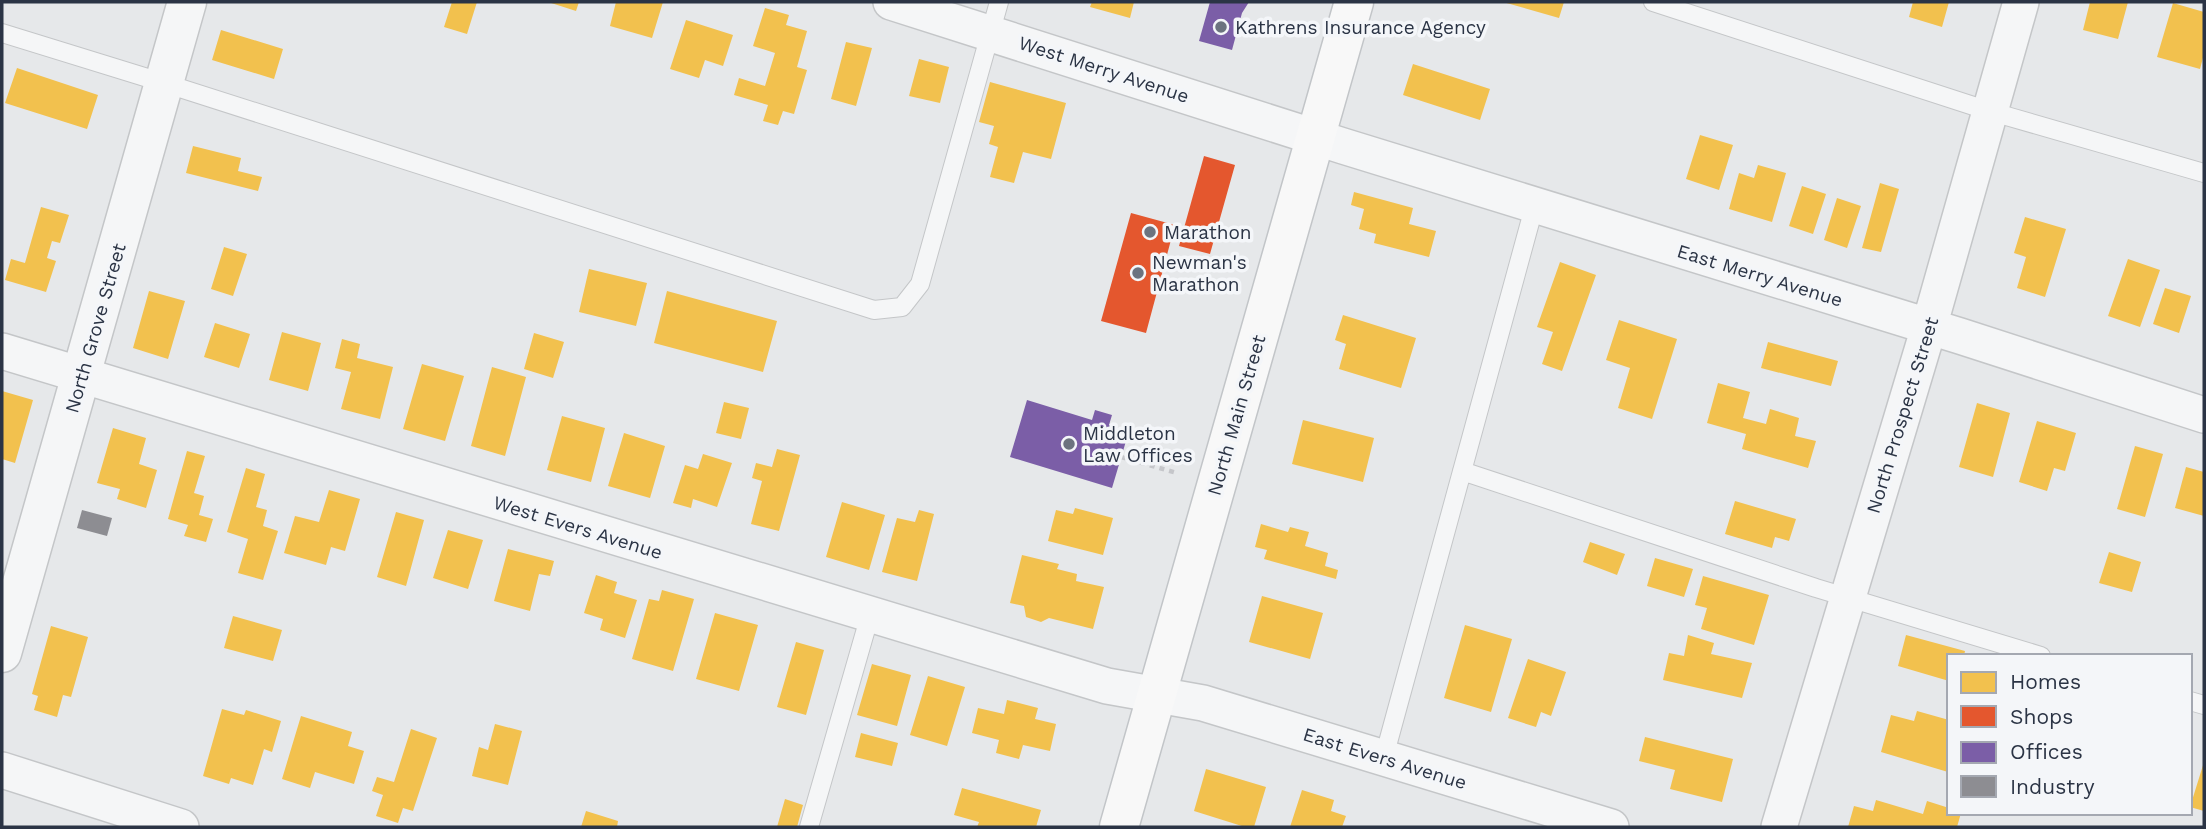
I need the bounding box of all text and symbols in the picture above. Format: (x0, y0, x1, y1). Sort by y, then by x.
place label: Kathrens Insurance Agency (1235, 16, 1486, 39)
marker: Kathrens Insurance Agency (1213, 19, 1229, 35)
street label: West Merry Avenue (1016, 31, 1192, 108)
place label: Marathon (1164, 221, 1252, 244)
marker: Marathon (1142, 224, 1158, 240)
street label: East Merry Avenue (1674, 239, 1846, 312)
street label: North Grove Street (60, 240, 131, 416)
place label: Newman's Marathon (1152, 251, 1247, 296)
marker: Newman's Marathon (1130, 265, 1146, 281)
street label: North Prospect Street (1862, 314, 1943, 516)
street label: North Main Street (1203, 332, 1270, 498)
place label: Middleton Law Offices (1083, 422, 1193, 467)
marker: Middleton Law Offices (1061, 436, 1077, 452)
street label: West Evers Avenue (490, 491, 665, 564)
legend (1947, 654, 2192, 815)
text: Homes (2010, 669, 2081, 694)
text: Shops (2010, 704, 2073, 729)
street label: East Evers Avenue (1300, 723, 1469, 794)
text: Offices (2010, 739, 2083, 764)
text: Industry (2010, 774, 2095, 799)

